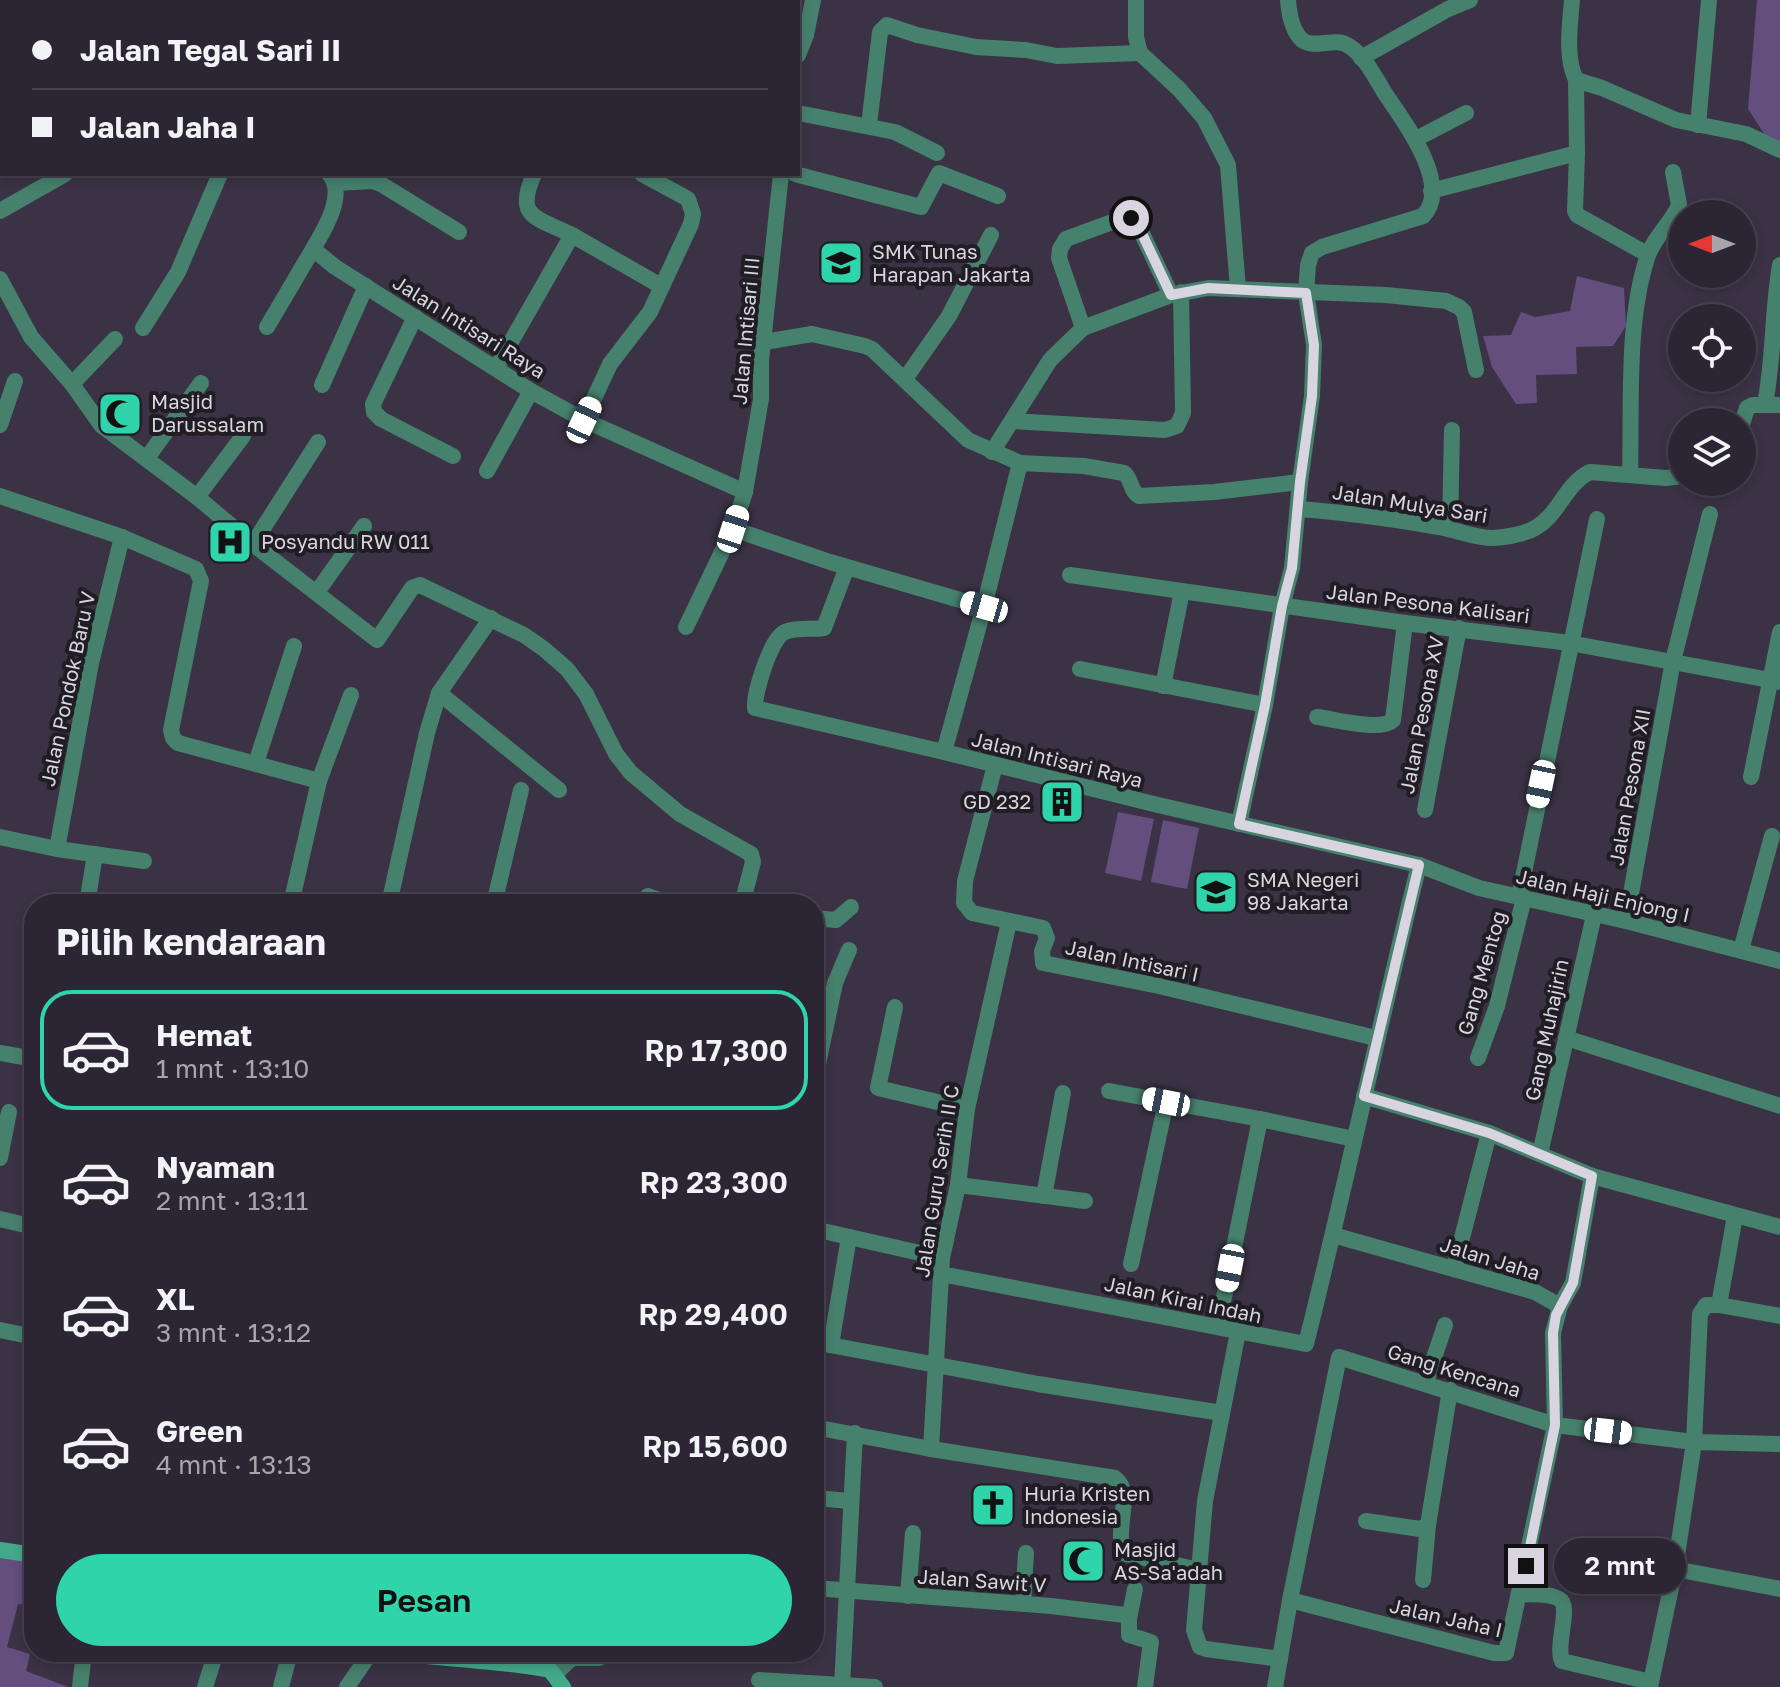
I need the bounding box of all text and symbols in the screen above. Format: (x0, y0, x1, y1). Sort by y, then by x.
text: Jalan Tegal Sari II (80, 32, 341, 68)
text: Jalan Jaha I (80, 109, 255, 145)
route start (1113, 200, 1149, 236)
north arrow (1668, 200, 1756, 288)
map controls (1668, 200, 1756, 496)
school or university icon: SMK Tunas Harapan Jakarta (817, 239, 865, 287)
place label: SMK Tunas Harapan Jakarta (872, 239, 1031, 286)
street label: Jalan Intisari III (727, 256, 763, 406)
street label: Jalan Intisari Raya (389, 269, 550, 383)
button: locate (1668, 304, 1756, 392)
place label: Masjid Darussalam (151, 389, 264, 436)
mosque icon: Masjid Darussalam (96, 390, 144, 438)
car (563, 393, 605, 447)
button: layers (1668, 408, 1756, 496)
street label: Jalan Mulya Sari (1331, 479, 1490, 527)
car (714, 502, 752, 556)
hospital icon: Posyandu RW 011 (206, 518, 254, 566)
place label: Posyandu RW 011 (261, 529, 430, 553)
street label: Jalan Pesona Kalisari (1325, 579, 1531, 627)
street label: Jalan Pondok Baru V (35, 589, 99, 788)
car (958, 589, 1010, 625)
street label: Jalan Pesona XV (1394, 634, 1448, 796)
street label: Jalan Pesona XII (1603, 707, 1655, 867)
street label: Jalan Intisari Raya (969, 726, 1145, 792)
car (1524, 758, 1558, 810)
building icon: GD 232 (1038, 778, 1086, 826)
place label: GD 232 (963, 789, 1031, 813)
street label: Jalan Haji Enjong I (1514, 863, 1692, 927)
place label: SMA Negeri 98 Jakarta (1247, 867, 1359, 914)
school or university icon: SMA Negeri 98 Jakarta (1192, 868, 1240, 916)
street label: Gang Mentog (1452, 908, 1510, 1038)
text: Pilih kendaraan (56, 920, 326, 963)
street label: Jalan Intisari I (1063, 934, 1201, 986)
street label: Gang Muhajirin (1519, 957, 1573, 1103)
icon: car (60, 1014, 132, 1086)
text: Hemat (156, 1017, 252, 1053)
text: Rp 17,300 (644, 1032, 788, 1068)
text: 1 mnt · 13:10 (156, 1053, 309, 1084)
street label: Jalan Guru Serih II C (909, 1083, 963, 1279)
car (1140, 1086, 1192, 1118)
icon: car (60, 1146, 132, 1218)
text: Nyaman (156, 1149, 275, 1185)
text: Rp 23,300 (640, 1164, 788, 1200)
text: 2 mnt · 13:11 (156, 1185, 308, 1216)
street label: Jalan Jaha (1437, 1231, 1543, 1285)
car (1214, 1242, 1246, 1294)
street label: Jalan Kirai Indah (1102, 1271, 1264, 1327)
icon: car (60, 1278, 132, 1350)
text: XL (156, 1281, 195, 1317)
text: Rp 29,400 (638, 1296, 788, 1332)
text: 3 mnt · 13:12 (156, 1317, 311, 1348)
street label: Gang Kencana (1385, 1338, 1524, 1402)
icon: car (60, 1410, 132, 1482)
text: Green (156, 1413, 243, 1449)
car (1583, 1416, 1633, 1446)
text: Rp 15,600 (642, 1428, 788, 1464)
text: 4 mnt · 13:13 (156, 1449, 312, 1480)
church icon: Huria Kristen Indonesia (969, 1481, 1017, 1529)
place label: Huria Kristen Indonesia (1024, 1481, 1150, 1528)
mosque icon: Masjid AS-Sa'adah (1059, 1537, 1107, 1585)
place label: Masjid AS-Sa'adah (1114, 1537, 1223, 1584)
callout: 2 mnt (1554, 1538, 1686, 1594)
route end (1508, 1548, 1544, 1584)
text: 2 mnt (1585, 1550, 1655, 1581)
button: Pesan (56, 1554, 792, 1646)
street label: Jalan Sawit V (917, 1564, 1047, 1596)
street label: Jalan Jaha I (1388, 1592, 1505, 1642)

